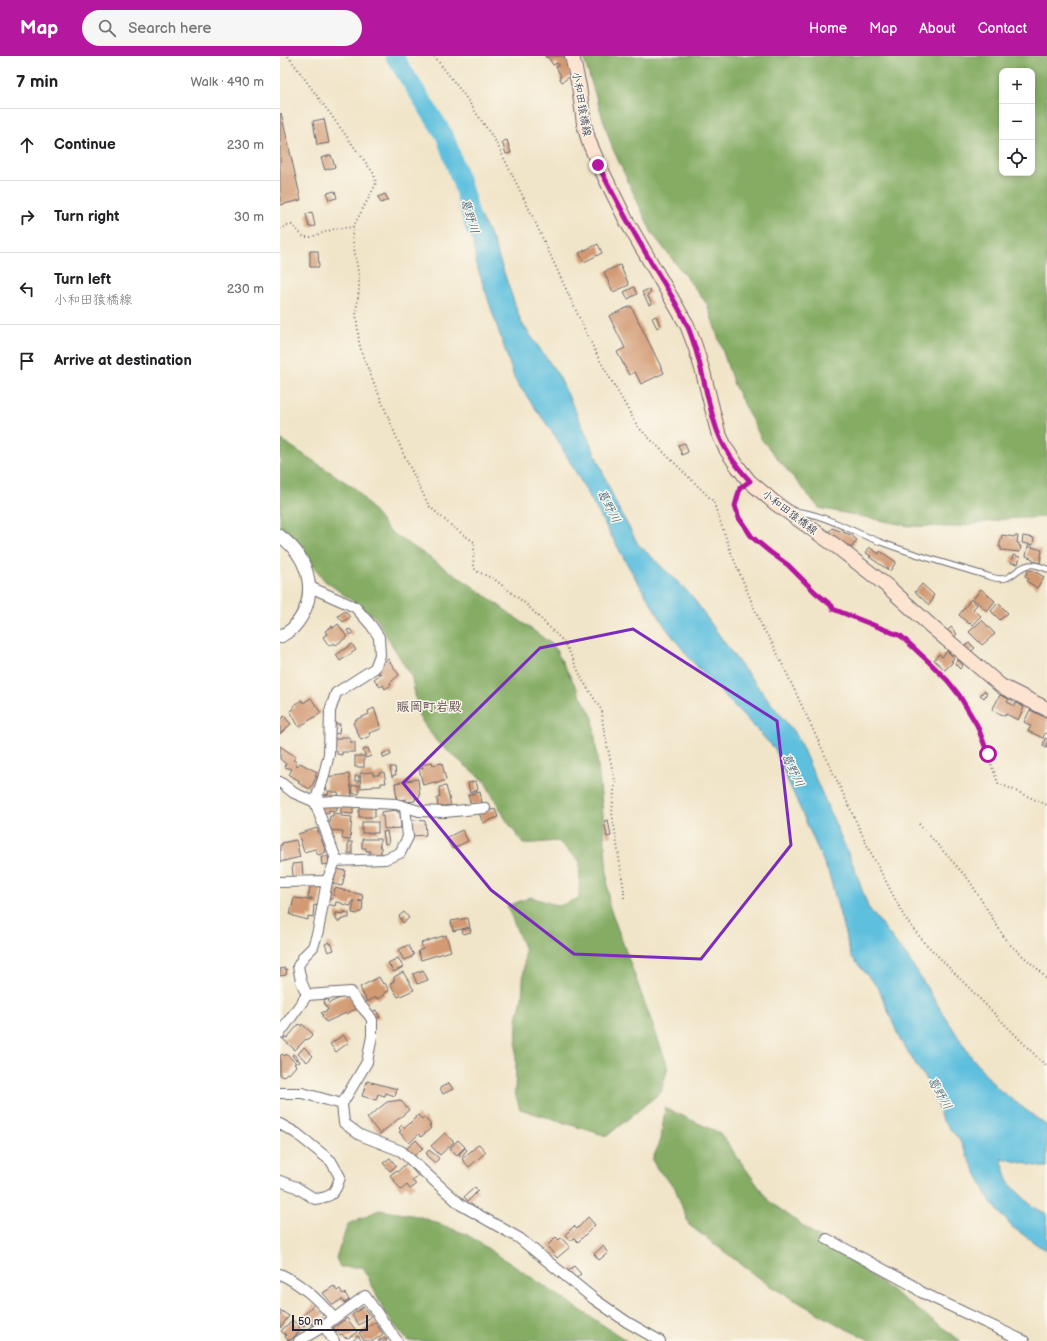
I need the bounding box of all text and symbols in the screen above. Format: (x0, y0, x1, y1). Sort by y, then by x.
search box (82, 10, 362, 46)
text: Map (20, 17, 58, 40)
icon: search (96, 17, 118, 39)
text: Search here (128, 19, 211, 38)
text: Home (809, 20, 847, 37)
text: Map (869, 20, 897, 37)
text: About (919, 20, 956, 37)
text: Contact (978, 20, 1027, 37)
map controls (999, 68, 1035, 176)
button: + (999, 68, 1035, 104)
street label: 小和田猿橋線 (569, 70, 594, 138)
text: 7 min (16, 72, 58, 92)
text: Walk · 490 m (190, 74, 264, 90)
button: − (999, 104, 1035, 140)
icon: ahead (16, 134, 38, 156)
text: Continue (54, 135, 116, 154)
text: 230 m (227, 137, 264, 153)
button: locate (999, 140, 1035, 176)
route end (589, 156, 607, 174)
water label: 葛野川 (457, 197, 482, 236)
icon: right (16, 206, 38, 228)
text: Turn right (54, 207, 119, 226)
text: 30 m (234, 209, 264, 225)
text: Turn left (54, 270, 111, 289)
icon: left (16, 278, 38, 300)
text: 230 m (227, 281, 264, 297)
text: 小和田猿橋線 (54, 292, 132, 308)
icon: arrive (16, 350, 38, 372)
text: Arrive at destination (54, 351, 192, 370)
water label: 葛野川 (594, 487, 623, 526)
street label: 小和田猿橋線 (759, 487, 820, 537)
district label: 賑岡町岩殿 (396, 699, 462, 715)
route start (979, 745, 997, 763)
water label: 葛野川 (778, 751, 807, 790)
water label: 葛野川 (924, 1074, 955, 1113)
scale bar (292, 1313, 368, 1332)
text: 50 m (298, 1315, 323, 1328)

